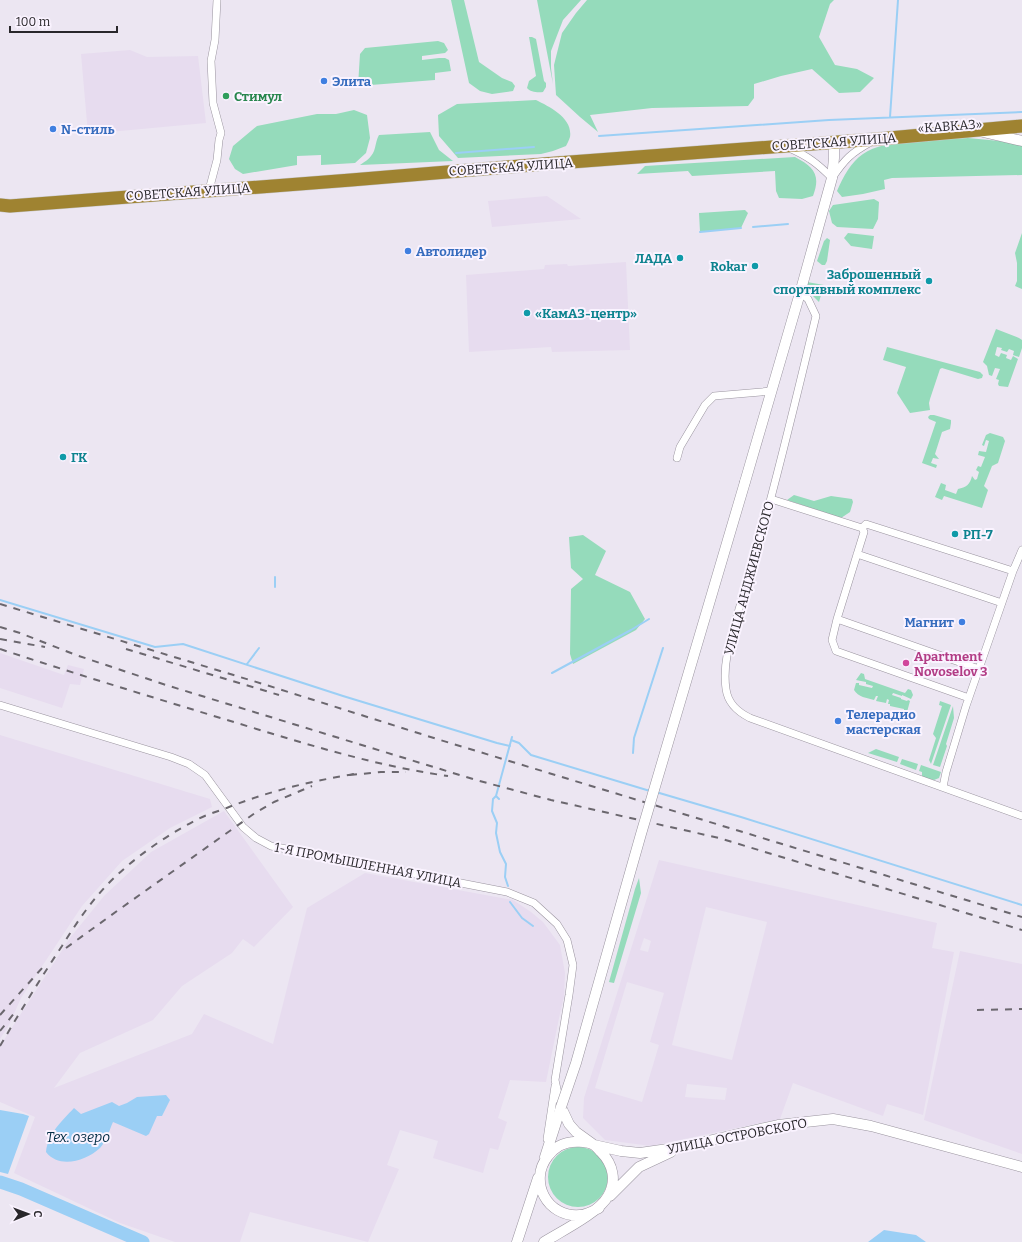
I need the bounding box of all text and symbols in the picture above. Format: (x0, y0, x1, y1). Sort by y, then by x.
scale bar (10, 8, 117, 34)
text: 100 m (16, 15, 51, 29)
place label: Элита (332, 74, 372, 89)
marker: Элита (319, 76, 329, 86)
place label: Стимул (234, 89, 282, 104)
marker: Стимул (221, 91, 231, 101)
street label: «КАВКАЗ» (917, 116, 983, 136)
place label: N-стиль (61, 122, 114, 137)
marker: N-стиль (48, 124, 58, 134)
street label: СОВЕТСКАЯ УЛИЦА (771, 130, 898, 154)
street label: СОВЕТСКАЯ УЛИЦА (448, 155, 575, 179)
street label: СОВЕТСКАЯ УЛИЦА (125, 180, 252, 204)
place label: Автолидер (416, 244, 487, 259)
marker: Автолидер (403, 246, 413, 256)
place label: ЛАДА (635, 251, 673, 266)
marker: ЛАДА (675, 253, 685, 263)
place label: Rokar (710, 259, 747, 274)
marker: Rokar (750, 261, 760, 271)
place label: Заброшенный спортивный комплекс (773, 267, 921, 297)
marker: Заброшенный спортивный комплекс (924, 276, 934, 286)
place label: «КамАЗ-центр» (535, 306, 637, 321)
marker: «КамАЗ-центр» (522, 308, 532, 318)
place label: ГК (71, 450, 88, 465)
marker: ГК (58, 452, 68, 462)
street label: УЛИЦА АНДЖИЕВСКОГО (721, 499, 777, 657)
place label: РП-7 (963, 527, 993, 542)
marker: РП-7 (950, 529, 960, 539)
place label: Магнит (904, 615, 954, 630)
marker: Магнит (957, 617, 967, 627)
place label: Apartment Novoselov 3 (914, 649, 987, 679)
marker: Apartment Novoselov 3 (901, 658, 911, 668)
place label: Телерадио мастерская (846, 707, 921, 737)
marker: Телерадио мастерская (833, 716, 843, 726)
street label: 1-Я ПРОМЫШЛЕННАЯ УЛИЦА (273, 839, 464, 891)
street label: УЛИЦА ОСТРОВСКОГО (666, 1115, 808, 1157)
water label: Тех. озеро (46, 1129, 110, 1146)
north arrow (8, 1194, 48, 1234)
text: С (31, 1210, 44, 1217)

